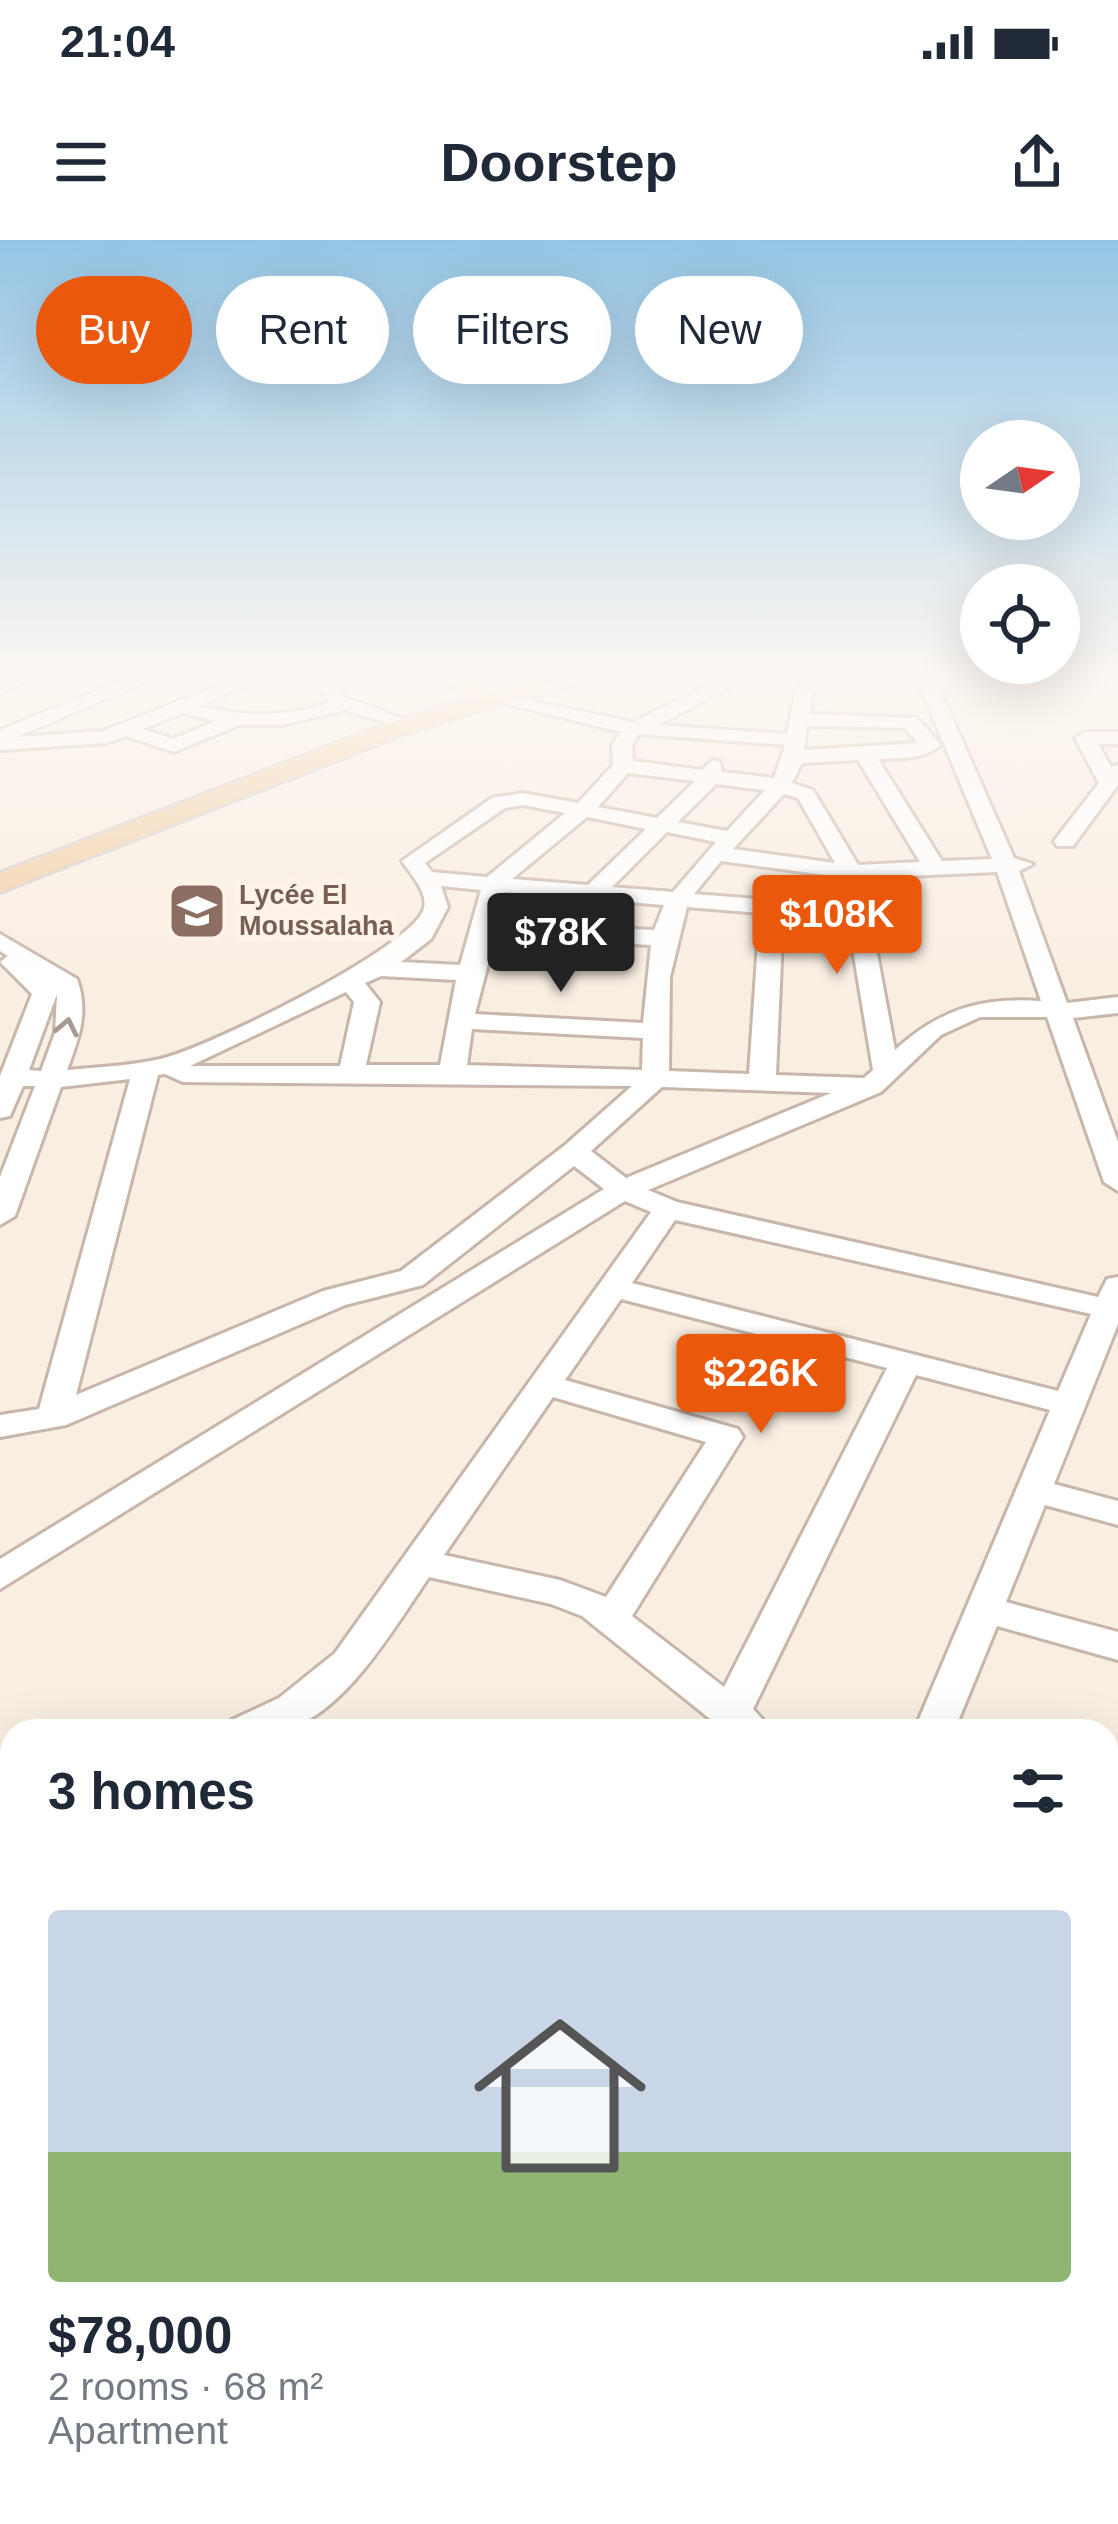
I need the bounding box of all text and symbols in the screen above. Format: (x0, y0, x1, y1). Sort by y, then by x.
text: 21:04 (60, 16, 175, 67)
icon: menu (48, 129, 114, 195)
icon: share (1004, 129, 1070, 195)
text: Doorstep (440, 132, 678, 192)
chip: Buy (36, 276, 192, 384)
chip: Rent (216, 276, 389, 384)
chip: Filters (413, 276, 611, 384)
chip: New (635, 276, 803, 384)
north arrow (960, 420, 1080, 540)
map controls (960, 420, 1080, 684)
button: locate (960, 564, 1080, 684)
pin: $108K (753, 875, 921, 977)
school or university icon: Lycée El Moussalaha (166, 880, 228, 942)
place label: Lycée El Moussalaha (239, 880, 395, 941)
text: $108K (780, 892, 894, 935)
pin: $78K (490, 893, 632, 995)
text: $78K (514, 910, 608, 953)
one-way arrow (53, 1018, 79, 1038)
pin: $226K (677, 1334, 845, 1436)
text: $226K (704, 1351, 818, 1394)
icon: filters (1005, 1758, 1071, 1824)
text: 3 homes (48, 1763, 255, 1820)
icon: home (452, 1988, 668, 2204)
text: $78,000 (48, 2307, 232, 2364)
text: 2 rooms · 68 m² (48, 2365, 323, 2408)
text: Apartment (48, 2409, 228, 2452)

